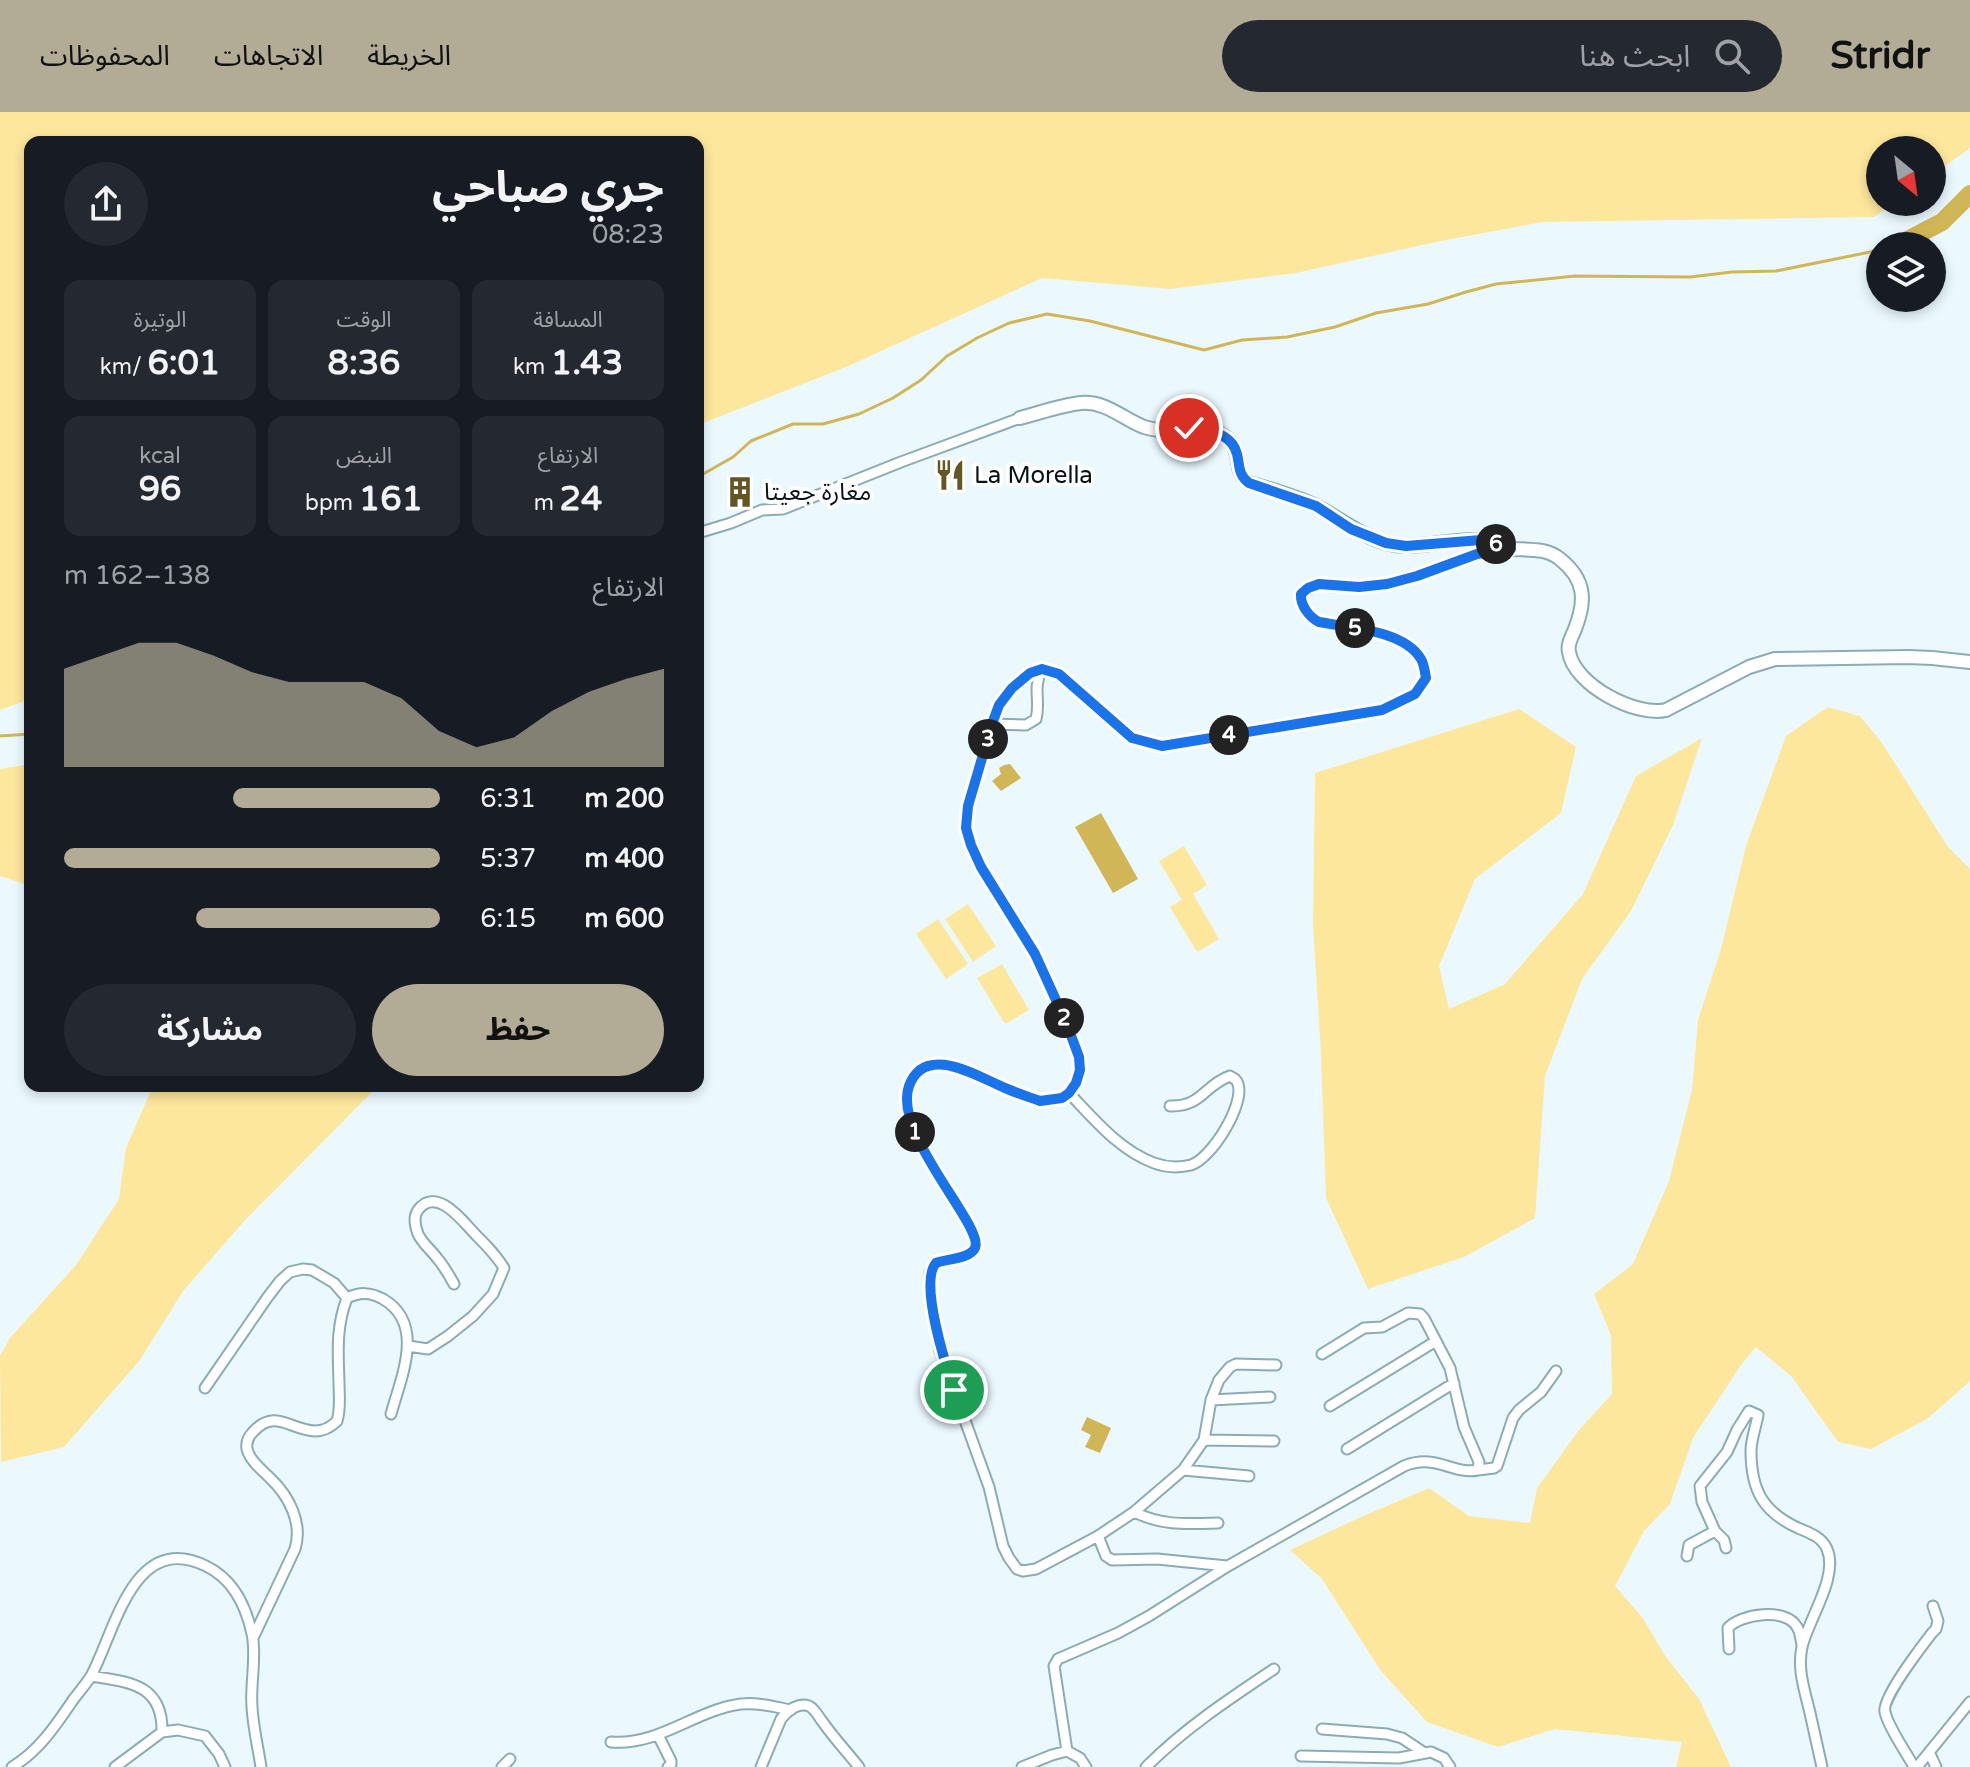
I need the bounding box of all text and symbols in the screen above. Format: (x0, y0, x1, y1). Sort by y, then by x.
search box (1222, 20, 1782, 92)
text: Stridr (1830, 33, 1930, 79)
icon: search (1710, 34, 1754, 78)
text: ابحث هنا (1579, 38, 1690, 75)
text: المحفوظات (40, 39, 170, 73)
text: الاتجاهات (214, 39, 323, 73)
text: الخريطة (367, 39, 451, 73)
north arrow (1866, 136, 1946, 216)
map controls (1866, 136, 1946, 312)
button: share (64, 162, 148, 246)
text: جري صباحي (432, 162, 664, 215)
text: 08:23 (592, 219, 664, 250)
button: layers (1866, 232, 1946, 312)
text: الوتيرة (134, 307, 186, 333)
text: الوقت (336, 307, 392, 333)
text: المسافة (533, 307, 603, 333)
text: 6:01 (147, 343, 220, 384)
text: 8:36 (328, 343, 400, 384)
text: 1.43 (551, 343, 623, 384)
text: /km (100, 354, 147, 380)
text: km (513, 354, 551, 380)
pin (1155, 394, 1223, 462)
icon: check (1167, 406, 1211, 450)
text: kcal (139, 443, 181, 469)
text: النبض (336, 443, 392, 469)
text: الارتفاع (538, 443, 598, 469)
restaurant icon: La Morella (933, 458, 967, 492)
place label: La Morella (974, 461, 1093, 490)
text: 96 (139, 469, 181, 510)
building icon: مغارة جعيتا (723, 475, 757, 509)
place label: مغارة جعيتا (764, 478, 871, 507)
text: 161 (359, 479, 423, 520)
text: 24 (560, 479, 602, 520)
text: bpm (305, 490, 359, 516)
text: m (534, 490, 560, 516)
pin: 6 (1476, 524, 1516, 564)
text: 6 (1489, 531, 1503, 557)
text: 138–162 m (64, 560, 210, 591)
text: الارتفاع (593, 572, 664, 603)
pin: 5 (1335, 608, 1375, 648)
text: 5 (1348, 615, 1362, 641)
pin: 4 (1209, 715, 1249, 755)
pin: 3 (968, 719, 1008, 759)
text: 4 (1222, 722, 1236, 748)
text: 3 (981, 726, 995, 752)
text: 6:31 (480, 783, 536, 814)
text: 200 m (584, 783, 664, 814)
text: 5:37 (480, 843, 536, 874)
text: 400 m (584, 843, 664, 874)
text: 6:15 (480, 903, 536, 934)
text: 600 m (584, 903, 664, 934)
button: مشاركة (64, 984, 356, 1076)
button: حفظ (372, 984, 664, 1076)
pin: 2 (1044, 998, 1084, 1038)
text: 2 (1057, 1005, 1071, 1031)
pin: 1 (895, 1112, 935, 1152)
text: 1 (908, 1119, 922, 1145)
pin (920, 1356, 988, 1424)
icon: arrive (932, 1368, 976, 1412)

